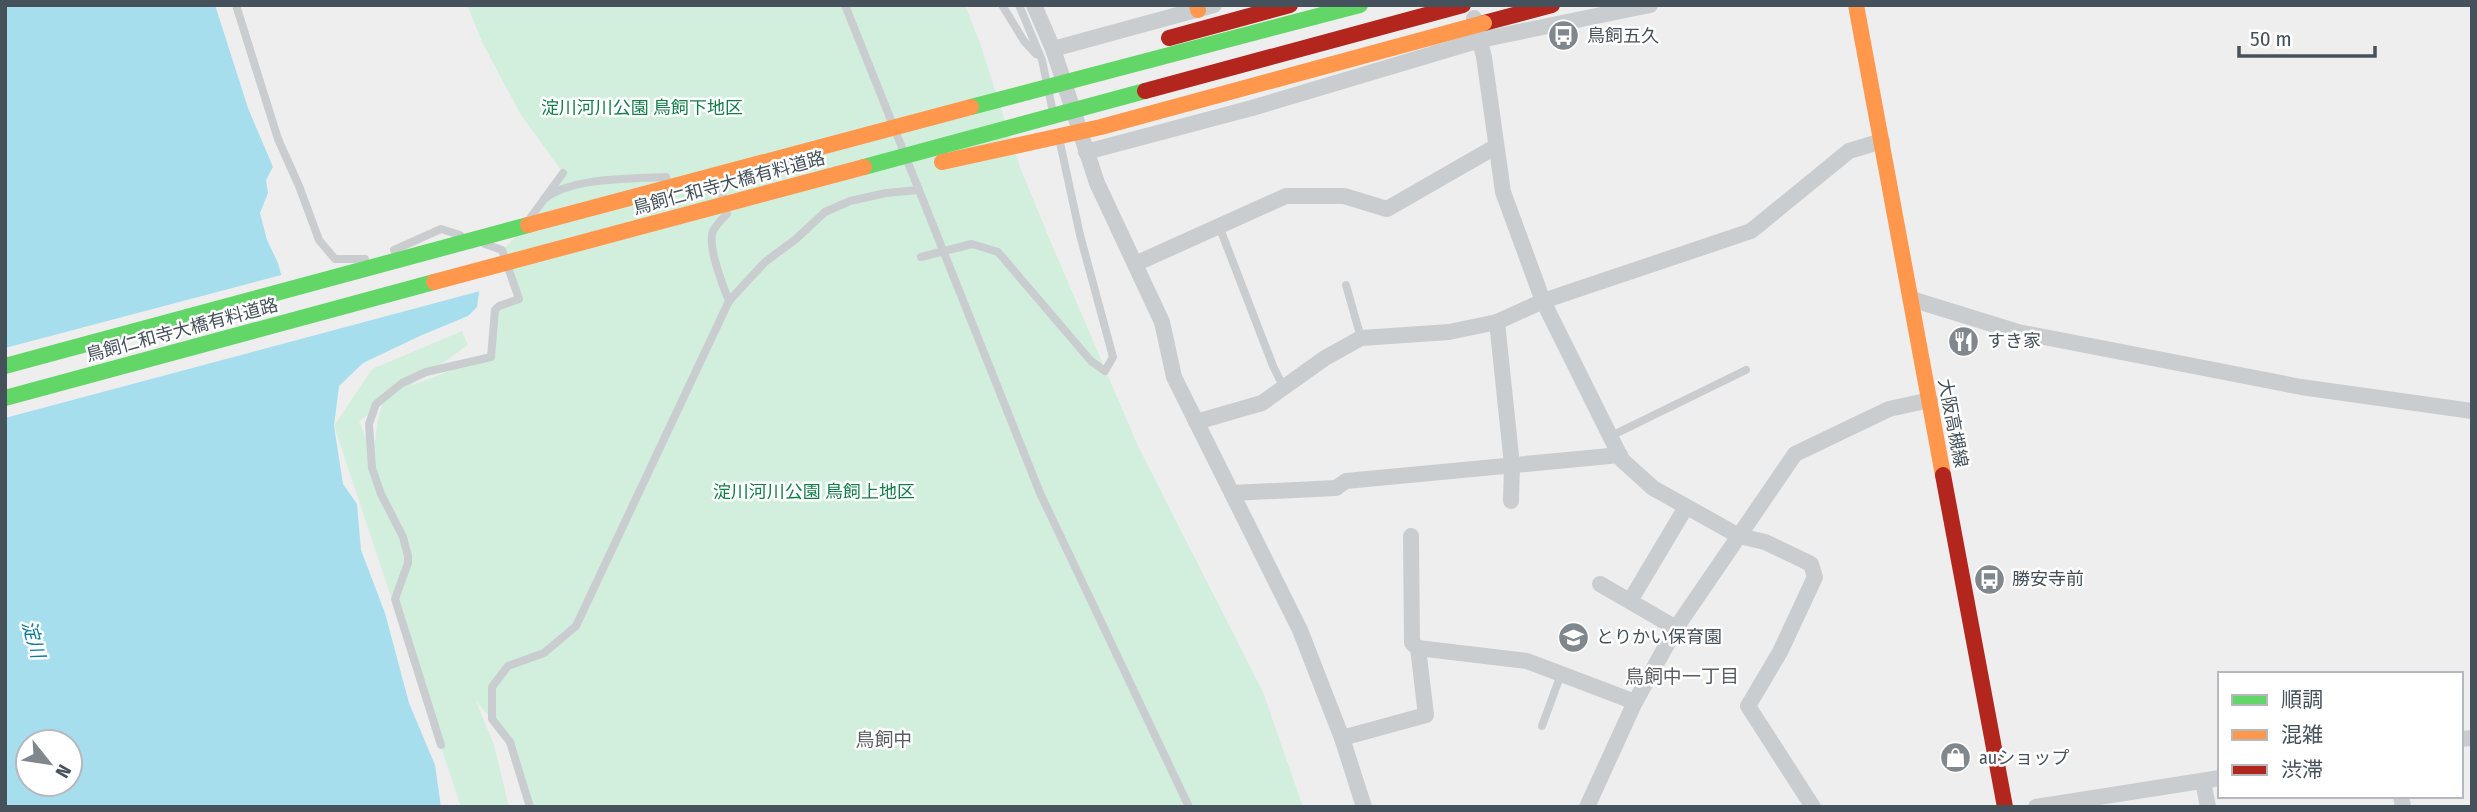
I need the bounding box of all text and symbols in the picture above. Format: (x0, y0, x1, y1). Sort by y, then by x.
scale bar (2239, 14, 2376, 58)
bus stop icon: 鳥飼五久 (1547, 19, 1581, 53)
place label: 鳥飼五久 (1587, 25, 1659, 47)
text: 50 m (2250, 26, 2292, 52)
park label: 淀川河川公園 鳥飼下地区 (541, 97, 743, 119)
street label: 鳥飼仁和寺大橋有料道路 (631, 147, 827, 219)
street label: 鳥飼仁和寺大橋有料道路 (84, 294, 280, 366)
restaurant icon: すき家 (1947, 324, 1981, 358)
place label: すき家 (1987, 330, 2041, 352)
street label: 大阪高槻線 (1934, 377, 1972, 469)
park label: 淀川河川公園 鳥飼上地区 (713, 481, 915, 503)
bus stop icon: 勝安寺前 (1972, 562, 2006, 596)
place label: 勝安寺前 (2012, 568, 2084, 590)
water label: 淀川 (17, 618, 50, 662)
school or university icon: とりかい保育園 (1556, 620, 1590, 654)
place label: とりかい保育園 (1596, 626, 1722, 648)
district label: 鳥飼中一丁目 (1625, 665, 1739, 688)
legend (2218, 672, 2463, 798)
text: 順調 (2281, 687, 2323, 713)
text: 混雑 (2281, 722, 2323, 748)
north arrow (14, 728, 84, 798)
district label: 鳥飼中 (855, 728, 913, 751)
shop icon: auショップ (1939, 741, 1973, 775)
place label: auショップ (1979, 747, 2069, 769)
text: 渋滞 (2281, 757, 2323, 783)
text: N (50, 761, 76, 782)

